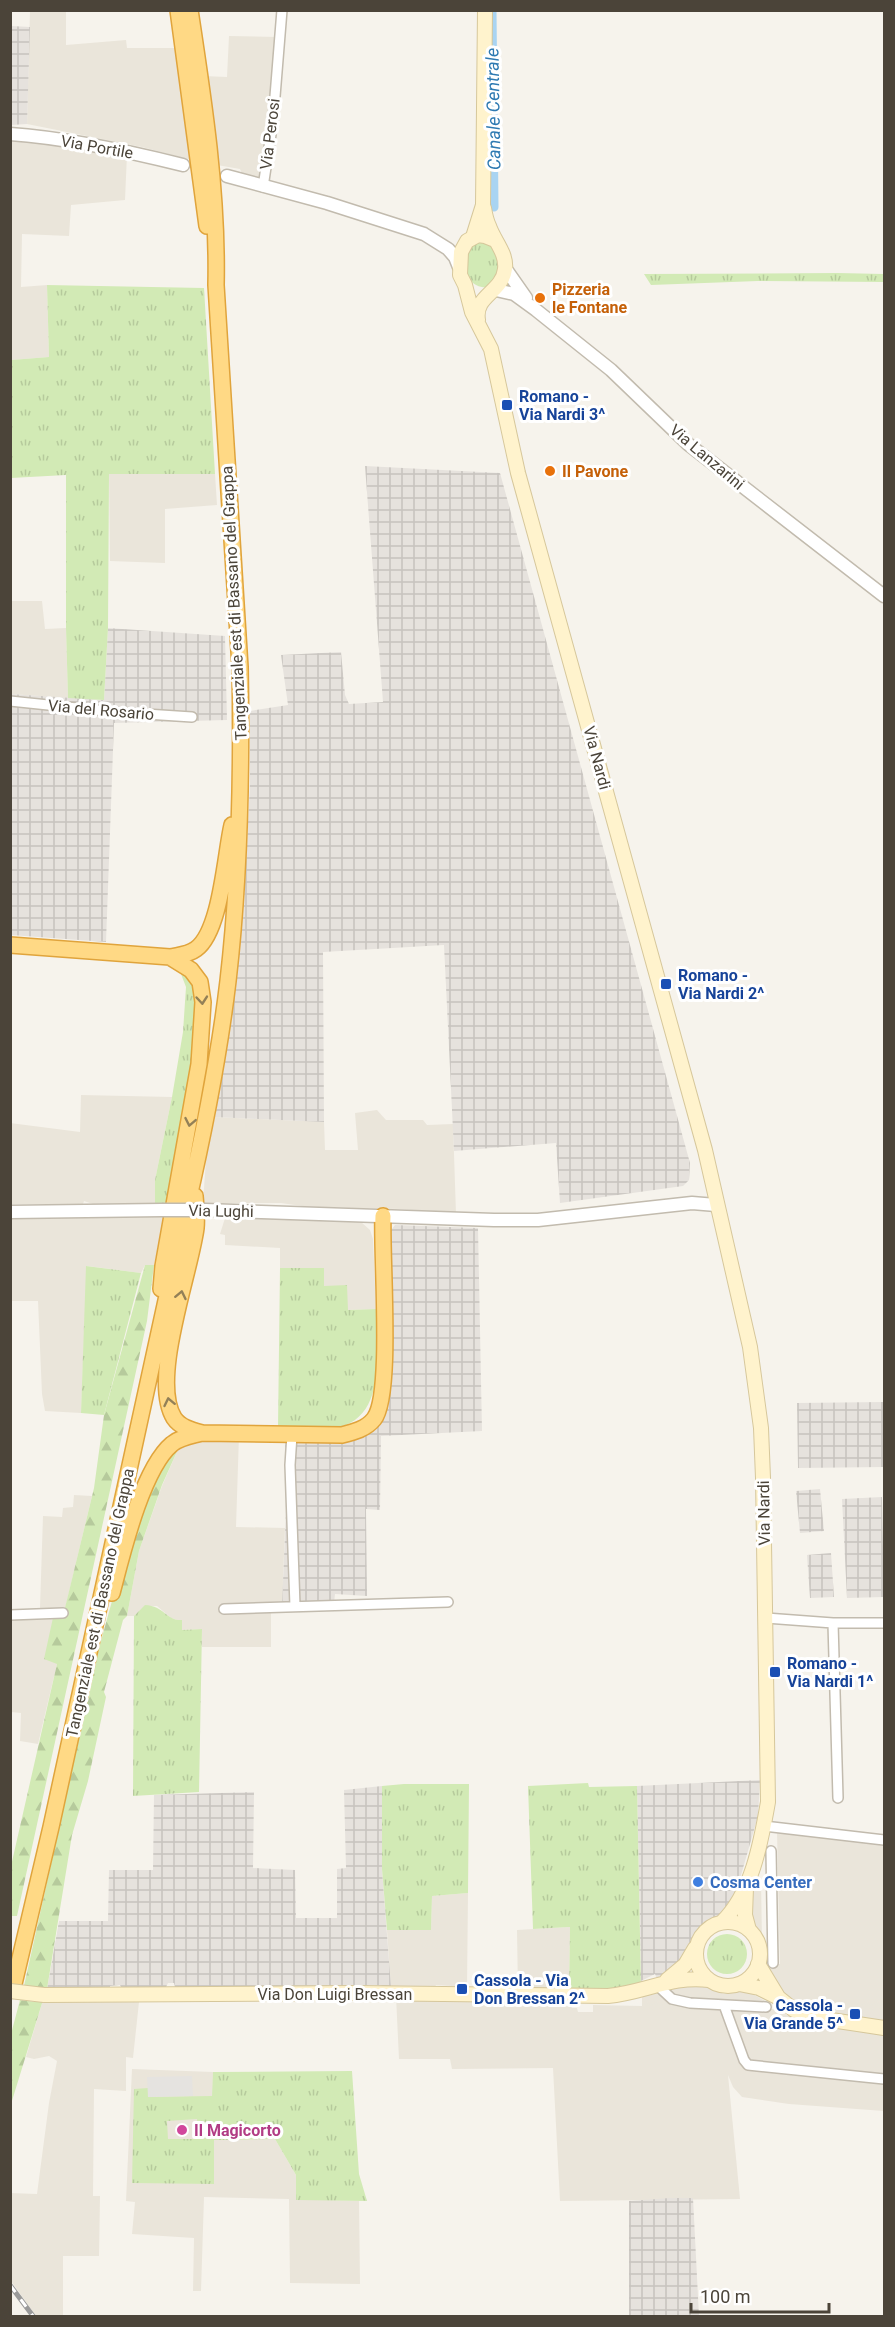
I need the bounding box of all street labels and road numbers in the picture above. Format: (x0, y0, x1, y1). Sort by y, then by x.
street label: Via Perosi (256, 97, 284, 171)
street label: Via Portile (59, 131, 135, 163)
street label: Via Lanzarini (666, 420, 748, 494)
street label: Tangenziale est di Bassano del Grappa (217, 465, 251, 741)
street label: Via del Rosario (47, 696, 155, 724)
street label: Via Nardi (579, 724, 615, 792)
street label: Via Lughi (188, 1201, 254, 1221)
street label: Tangenziale est di Bassano del Grappa (62, 1467, 138, 1739)
street label: Via Nardi (754, 1480, 774, 1546)
street label: Via Don Luigi Bressan (258, 1985, 412, 2004)

